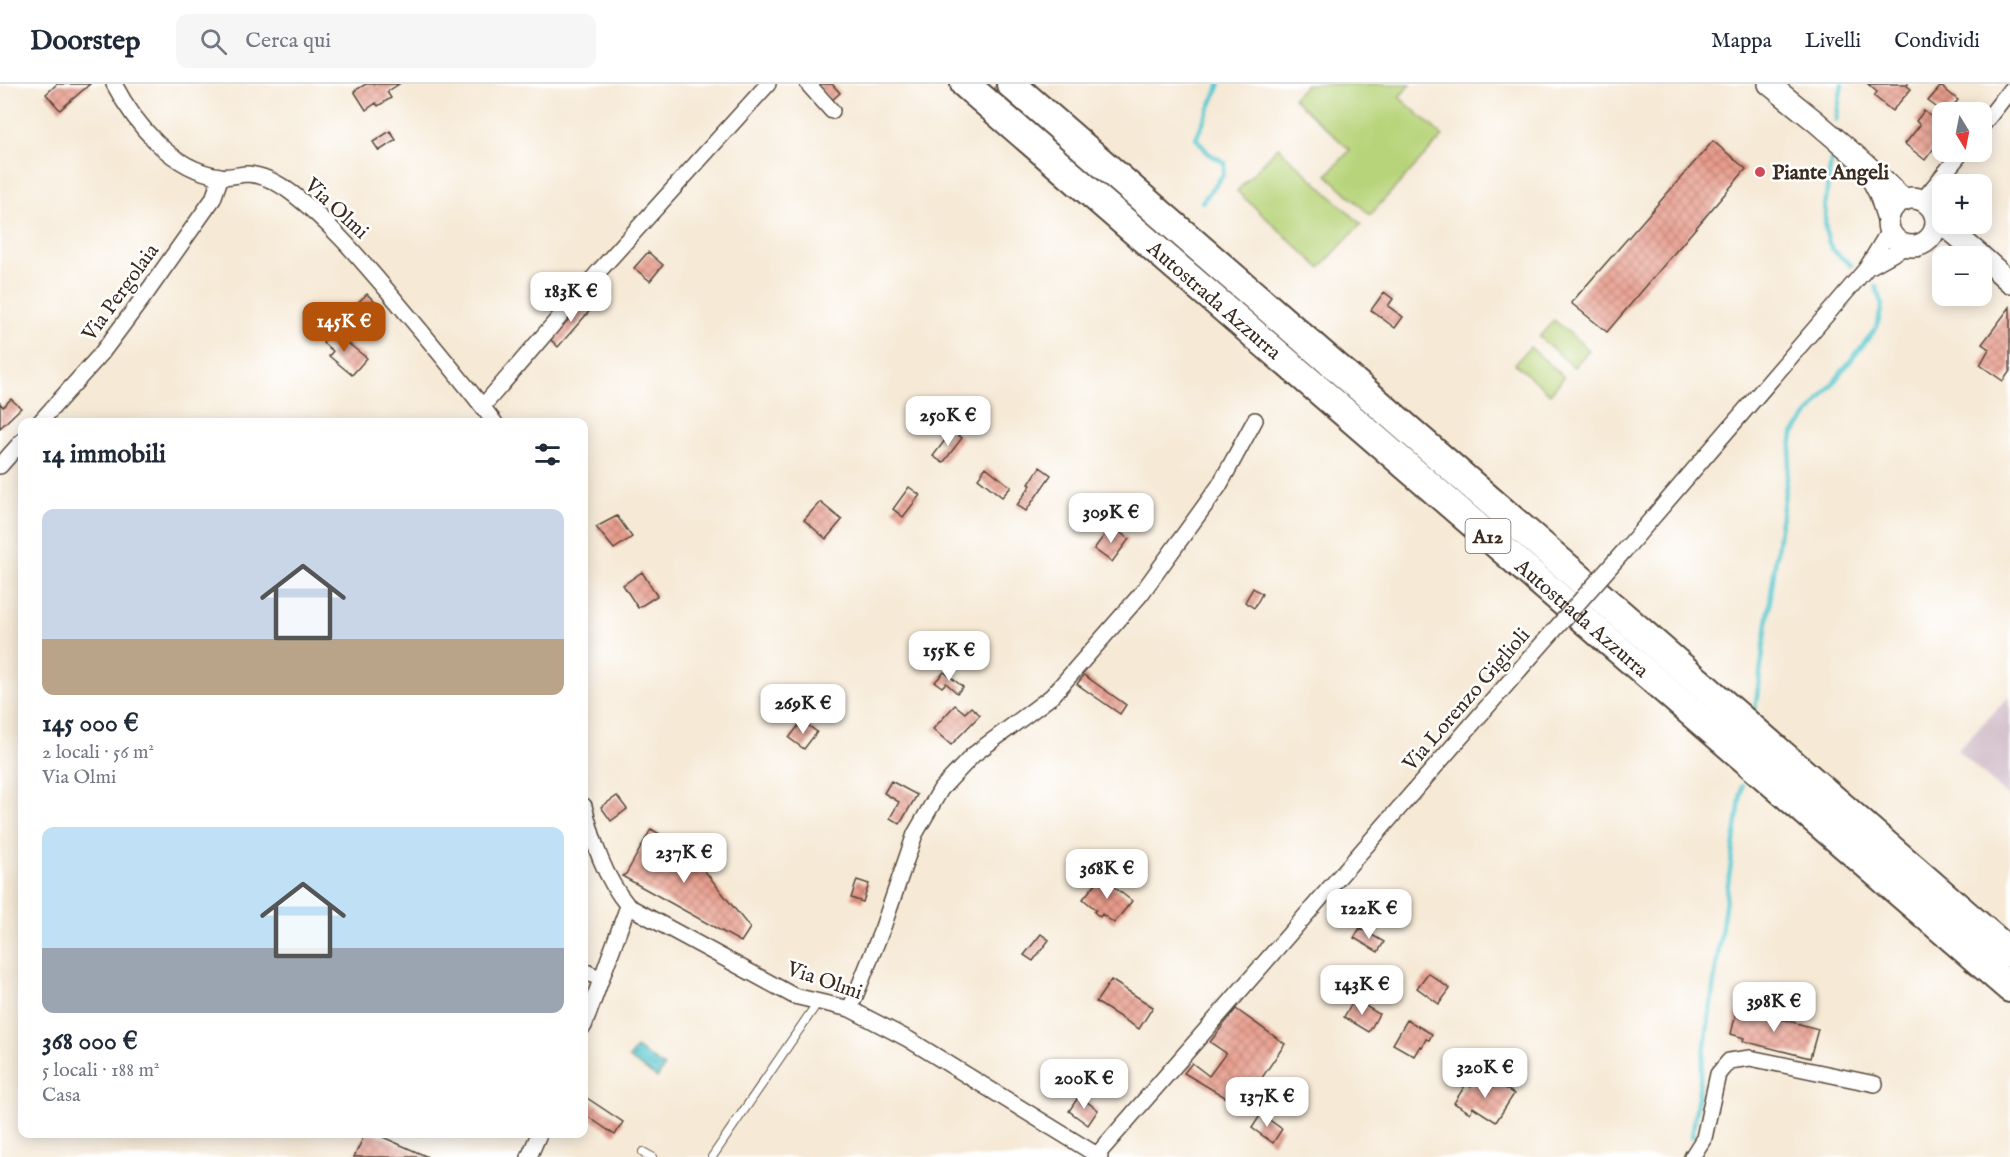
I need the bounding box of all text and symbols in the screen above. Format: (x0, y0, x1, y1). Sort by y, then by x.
search box (176, 14, 596, 68)
text: Doorstep (30, 24, 140, 59)
icon: search (197, 25, 230, 58)
text: Cerca qui (245, 27, 331, 55)
text: Mappa (1711, 28, 1772, 55)
text: Livelli (1805, 28, 1861, 55)
text: Condividi (1894, 28, 1980, 55)
north arrow (1932, 102, 1992, 162)
map controls (1932, 102, 1992, 306)
place label: Piante Angeli (1772, 160, 1890, 187)
marker: Piante Angeli (1753, 165, 1767, 179)
street label: Via Olmi (298, 172, 374, 246)
button: + (1932, 174, 1992, 234)
street label: Autostrada Azzurra (1140, 235, 1287, 367)
street label: Via Pergolaia (76, 238, 166, 348)
button: − (1932, 246, 1992, 306)
pin: 183K € (522, 272, 620, 323)
text: 183K € (544, 279, 598, 304)
pin: 145K € (295, 302, 393, 353)
text: 145K € (317, 309, 371, 334)
pin: 250K € (899, 396, 997, 447)
text: 250K € (920, 403, 976, 428)
text: 14 immobili (42, 438, 166, 471)
icon: filters (531, 438, 564, 471)
pin: 309K € (1062, 493, 1160, 544)
text: 309K € (1083, 500, 1139, 525)
road number: A12 (1466, 519, 1510, 553)
icon: home (249, 548, 357, 656)
street label: Autostrada Azzurra (1508, 553, 1655, 685)
street label: Via Lorenzo Giglioli (1397, 623, 1537, 778)
pin: 155K € (900, 631, 998, 682)
text: 155K € (923, 638, 975, 663)
pin: 269K € (754, 684, 852, 735)
text: 269K € (774, 691, 832, 716)
text: 145 000 € (42, 707, 139, 740)
text: 2 locali · 56 m² (42, 740, 154, 765)
text: Via Olmi (42, 765, 116, 790)
pin: 237K € (635, 833, 733, 884)
text: 237K € (656, 840, 712, 865)
pin: 368K € (1058, 849, 1156, 900)
text: 368K € (1080, 856, 1134, 881)
icon: home (249, 866, 357, 974)
pin: 122K € (1320, 889, 1418, 940)
text: 122K € (1341, 896, 1397, 921)
street label: Via Olmi (782, 956, 866, 1007)
pin: 143K € (1313, 965, 1411, 1016)
text: 143K € (1334, 972, 1390, 997)
pin: 398K € (1725, 982, 1823, 1033)
text: 398K € (1747, 989, 1801, 1014)
text: 368 000 € (42, 1025, 138, 1058)
pin: 320K € (1436, 1048, 1534, 1099)
text: 320K € (1456, 1055, 1514, 1080)
text: 5 locali · 188 m² (42, 1058, 159, 1083)
pin: 200K € (1035, 1059, 1133, 1110)
text: 200K € (1054, 1066, 1114, 1091)
pin: 137K € (1218, 1077, 1316, 1128)
text: Casa (42, 1083, 81, 1108)
text: 137K € (1240, 1084, 1294, 1109)

